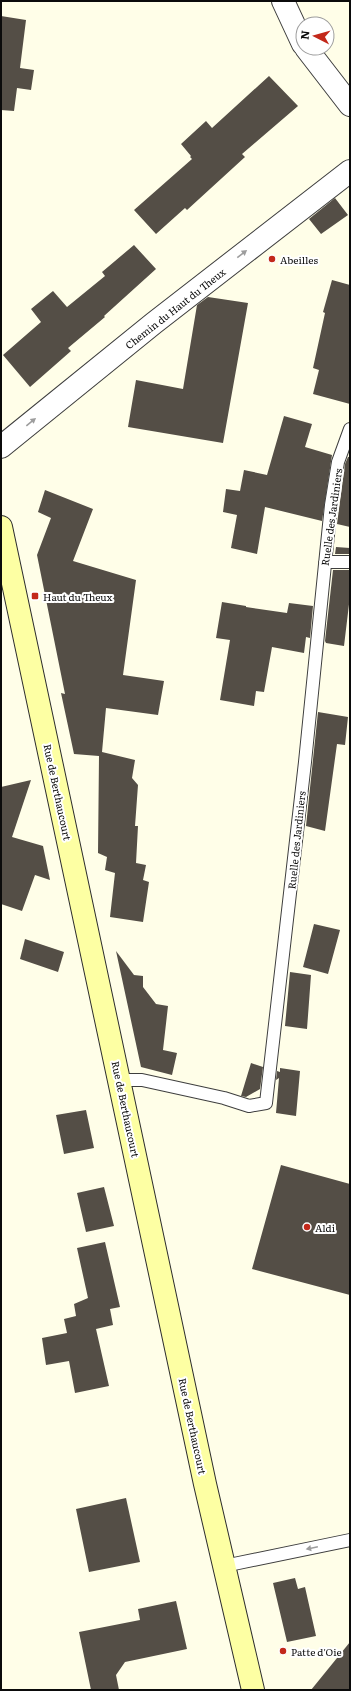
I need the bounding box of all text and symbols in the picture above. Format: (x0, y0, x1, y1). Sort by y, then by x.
north arrow (295, 16, 335, 56)
text: N (296, 29, 312, 40)
one-way arrow (237, 250, 248, 258)
place label: Abeilles (280, 252, 318, 267)
marker: Abeilles (267, 254, 277, 264)
street label: Chemin du Haut du Theux (122, 264, 229, 352)
one-way arrow (26, 418, 37, 427)
street label: Ruelle des Jardiniers (317, 467, 345, 567)
place label: Haut du Theux (43, 589, 113, 604)
marker: Haut du Theux (30, 591, 40, 601)
street label: Rue de Berthaucourt (40, 743, 76, 841)
street label: Ruelle des Jardiniers (283, 790, 309, 890)
street label: Rue de Berthaucourt (108, 1060, 144, 1158)
place label: Aldi (315, 1220, 336, 1235)
marker: Aldi (302, 1222, 312, 1232)
street label: Rue de Berthaucourt (175, 1377, 211, 1475)
one-way arrow (306, 1545, 318, 1551)
place label: Patte d'Oie (291, 1644, 342, 1659)
marker: Patte d'Oie (278, 1646, 288, 1656)

